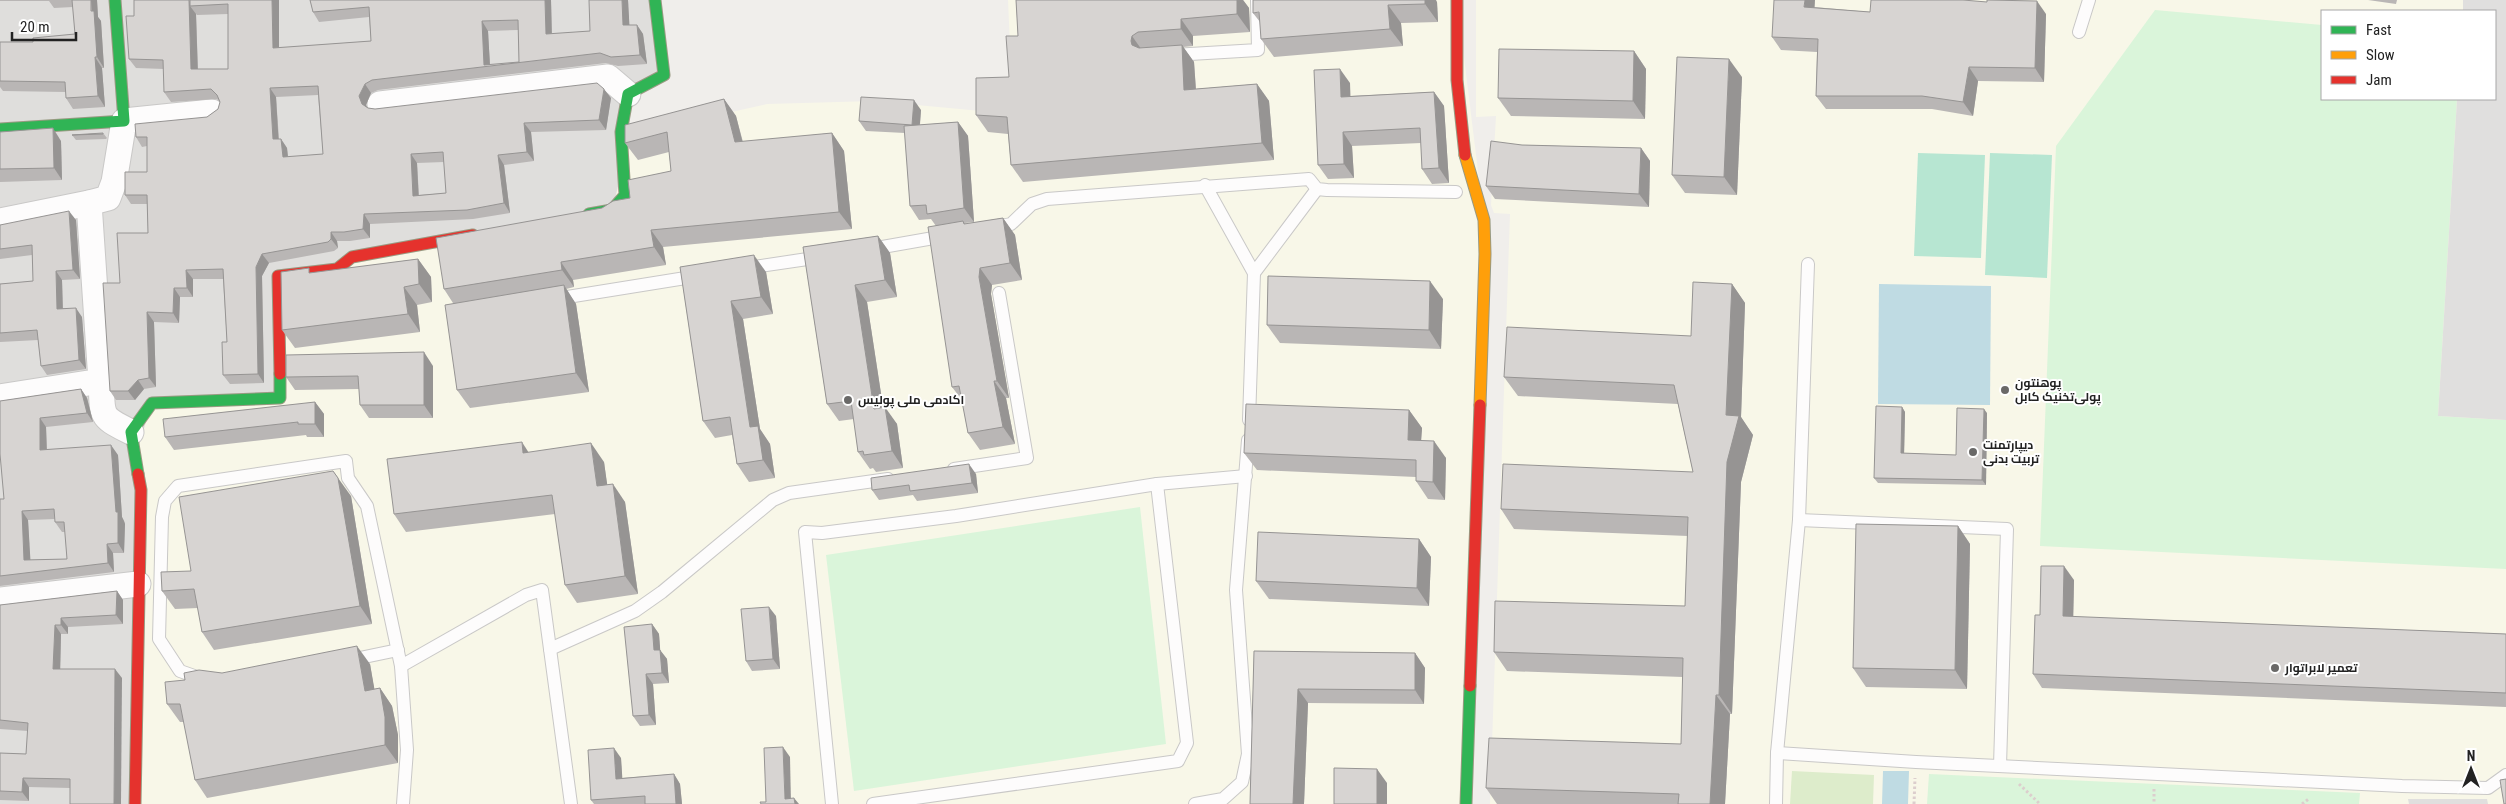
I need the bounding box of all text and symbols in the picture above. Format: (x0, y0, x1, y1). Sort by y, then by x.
scale bar (12, 10, 76, 42)
legend (2321, 10, 2496, 100)
text: 20 m (20, 18, 50, 36)
text: Fast (2366, 21, 2391, 39)
text: Slow (2366, 46, 2395, 64)
text: Jam (2366, 71, 2392, 89)
place label: پوهنتون پولی‌تخنیک کابل (2015, 376, 2102, 406)
marker: پوهنتون پولی‌تخنیک کابل (1999, 384, 2011, 396)
place label: اکادمی ملی پولیس (858, 393, 964, 409)
marker: اکادمی ملی پولیس (842, 394, 854, 406)
place label: دیپارتمنت تربیت بدنی (1983, 438, 2040, 467)
marker: دیپارتمنت تربیت بدنی (1967, 446, 1979, 458)
place label: تعمیر لابراتوار (2284, 661, 2358, 676)
marker: تعمیر لابراتوار (2269, 662, 2281, 674)
north arrow (2446, 744, 2496, 794)
text: N (2467, 748, 2475, 764)

